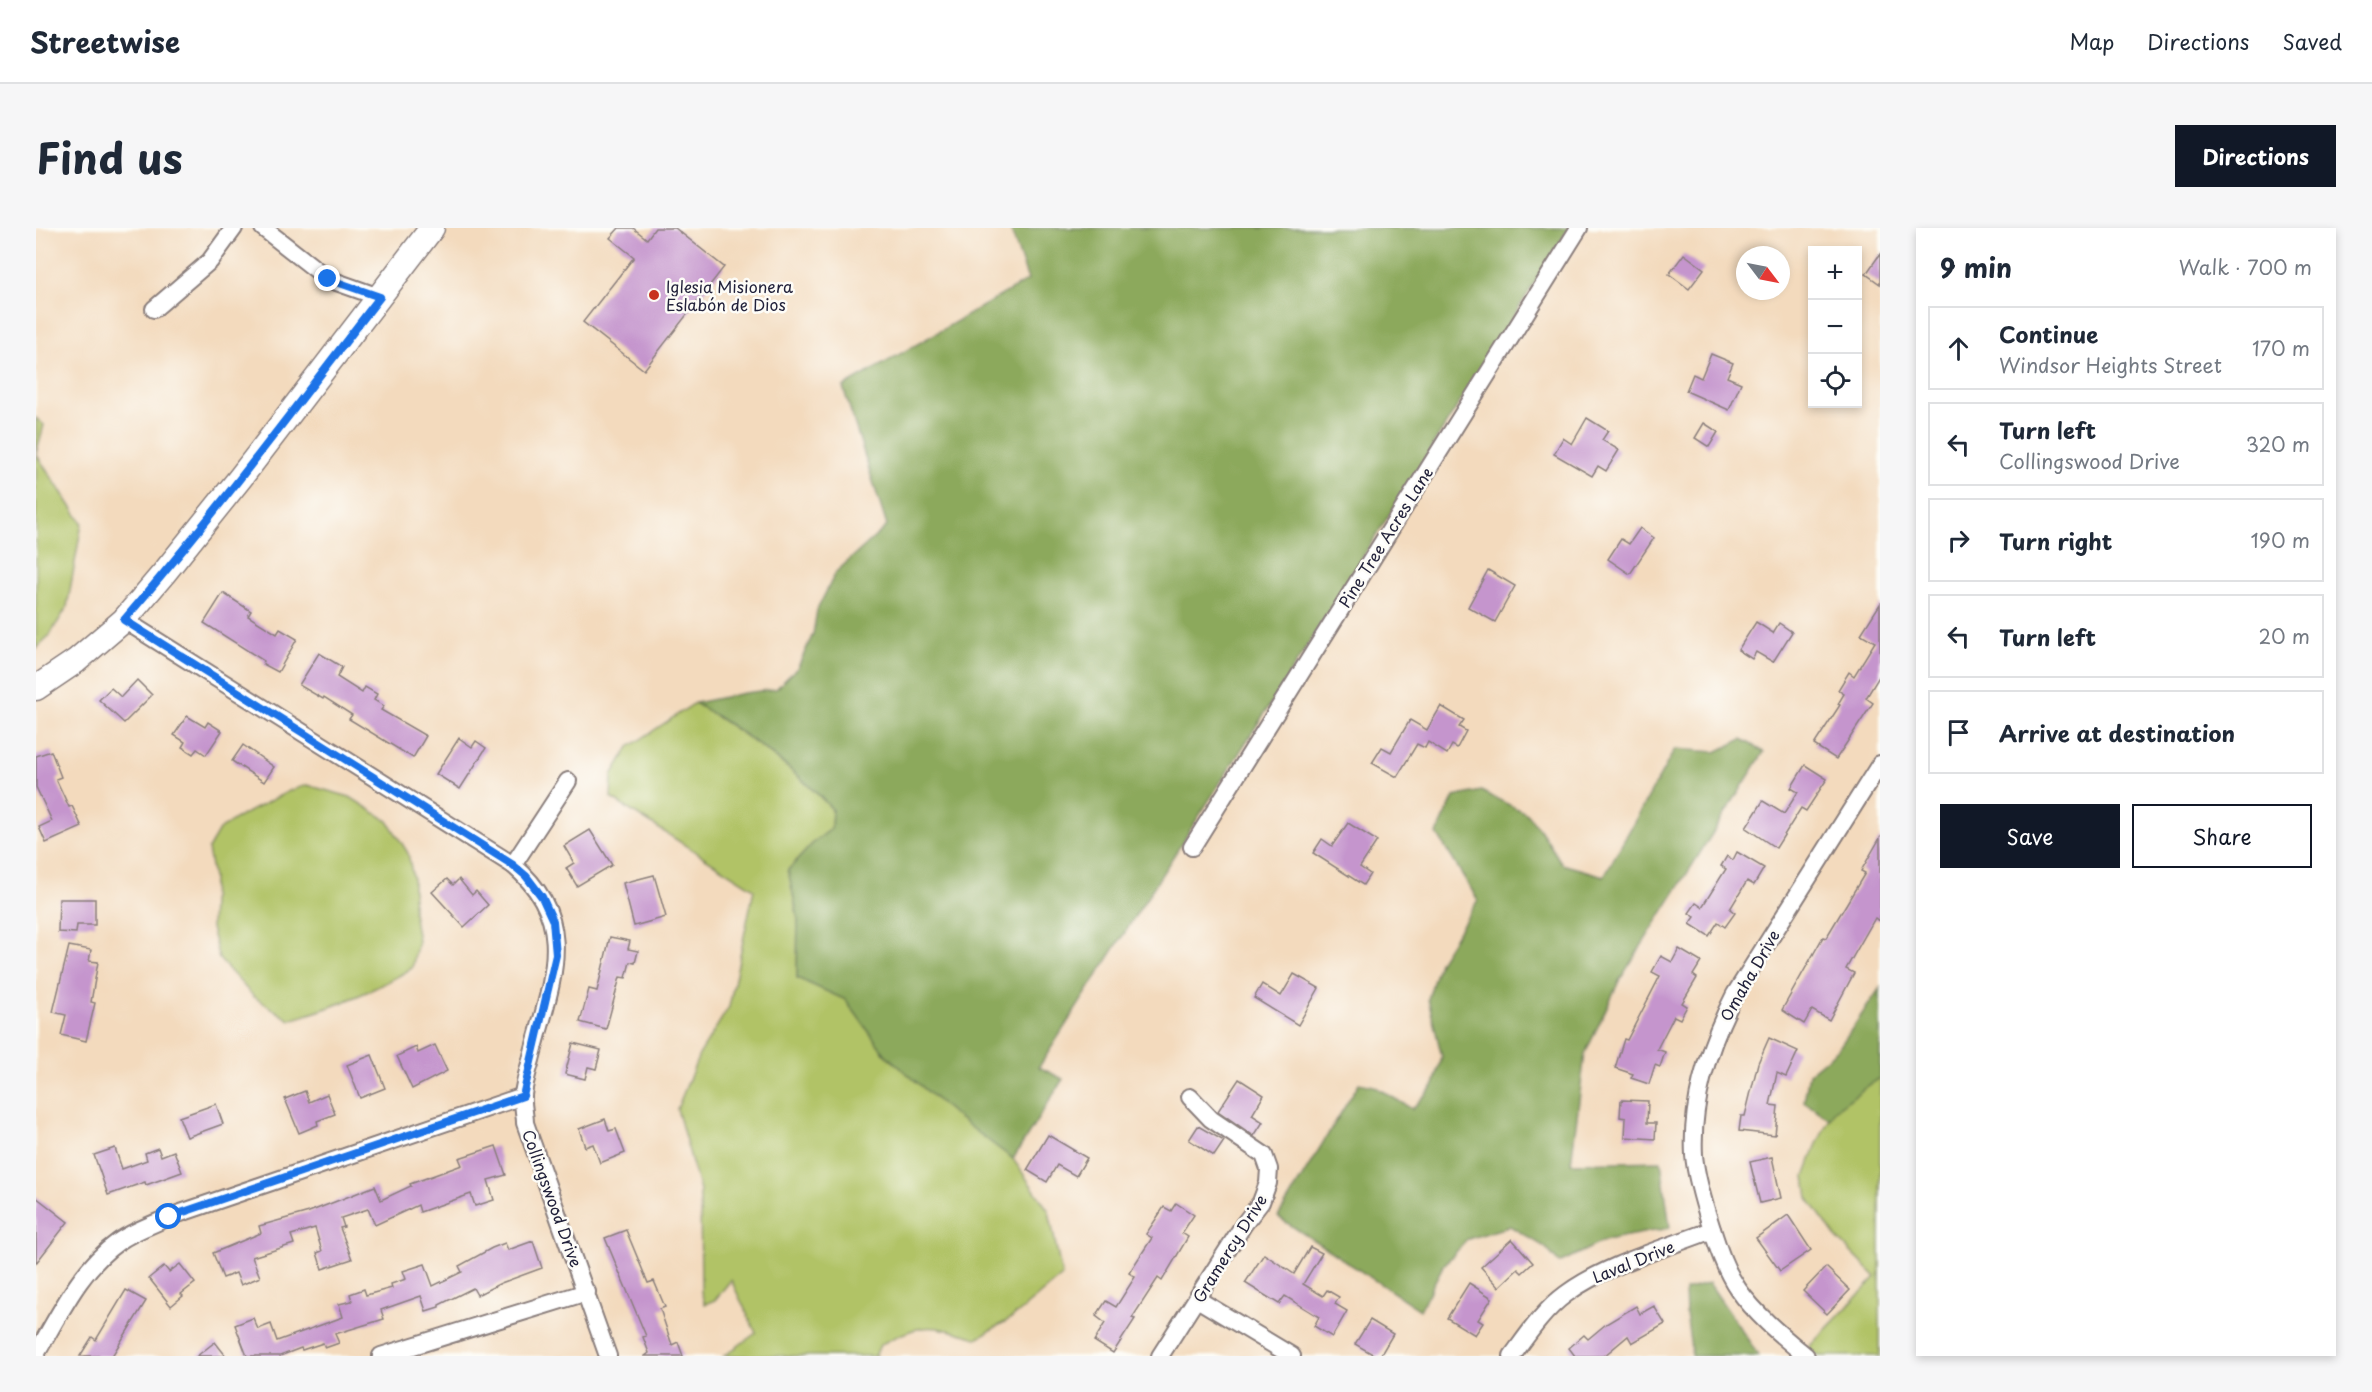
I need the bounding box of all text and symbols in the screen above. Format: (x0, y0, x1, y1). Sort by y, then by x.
text: Streetwise (30, 20, 180, 63)
text: Map (2069, 25, 2114, 57)
text: Directions (2147, 25, 2249, 57)
text: Saved (2282, 25, 2342, 57)
text: Find us (36, 125, 183, 188)
button: Directions (2175, 125, 2336, 187)
north arrow (1736, 246, 1790, 300)
map controls (1808, 246, 1862, 408)
button: + (1808, 246, 1862, 300)
text: 9 min (1940, 248, 2012, 287)
text: Walk · 700 m (2179, 252, 2312, 282)
route end (314, 265, 340, 291)
place label: Iglesia Misionera Eslabón de Dios (666, 274, 793, 316)
marker: Iglesia Misionera Eslabón de Dios (647, 288, 661, 302)
button: − (1808, 300, 1862, 354)
text: Continue (1999, 317, 2098, 350)
icon: ahead (1942, 332, 1975, 365)
text: 170 m (2252, 333, 2310, 363)
text: Windsor Heights Street (1999, 350, 2222, 380)
button: locate (1808, 354, 1862, 408)
text: Turn left (1999, 413, 2096, 446)
icon: left (1942, 428, 1975, 461)
text: 320 m (2246, 429, 2310, 459)
text: Collingswood Drive (1999, 446, 2180, 476)
street label: Pine Tree Acres Lane (1332, 462, 1438, 612)
icon: right (1942, 524, 1975, 557)
text: Turn right (1999, 524, 2112, 557)
text: 190 m (2251, 525, 2310, 555)
icon: left (1942, 620, 1975, 653)
text: Turn left (1999, 620, 2096, 653)
text: 20 m (2258, 621, 2310, 651)
icon: arrive (1942, 716, 1975, 749)
text: Arrive at destination (1999, 716, 2235, 749)
button: Save (1940, 804, 2120, 868)
button: Share (2132, 804, 2312, 868)
street label: Omaha Drive (1713, 925, 1785, 1025)
street label: Collingswood Drive (517, 1126, 589, 1270)
street label: Gramercy Drive (1186, 1189, 1272, 1307)
route start (155, 1203, 181, 1229)
street label: Laval Drive (1588, 1234, 1678, 1288)

